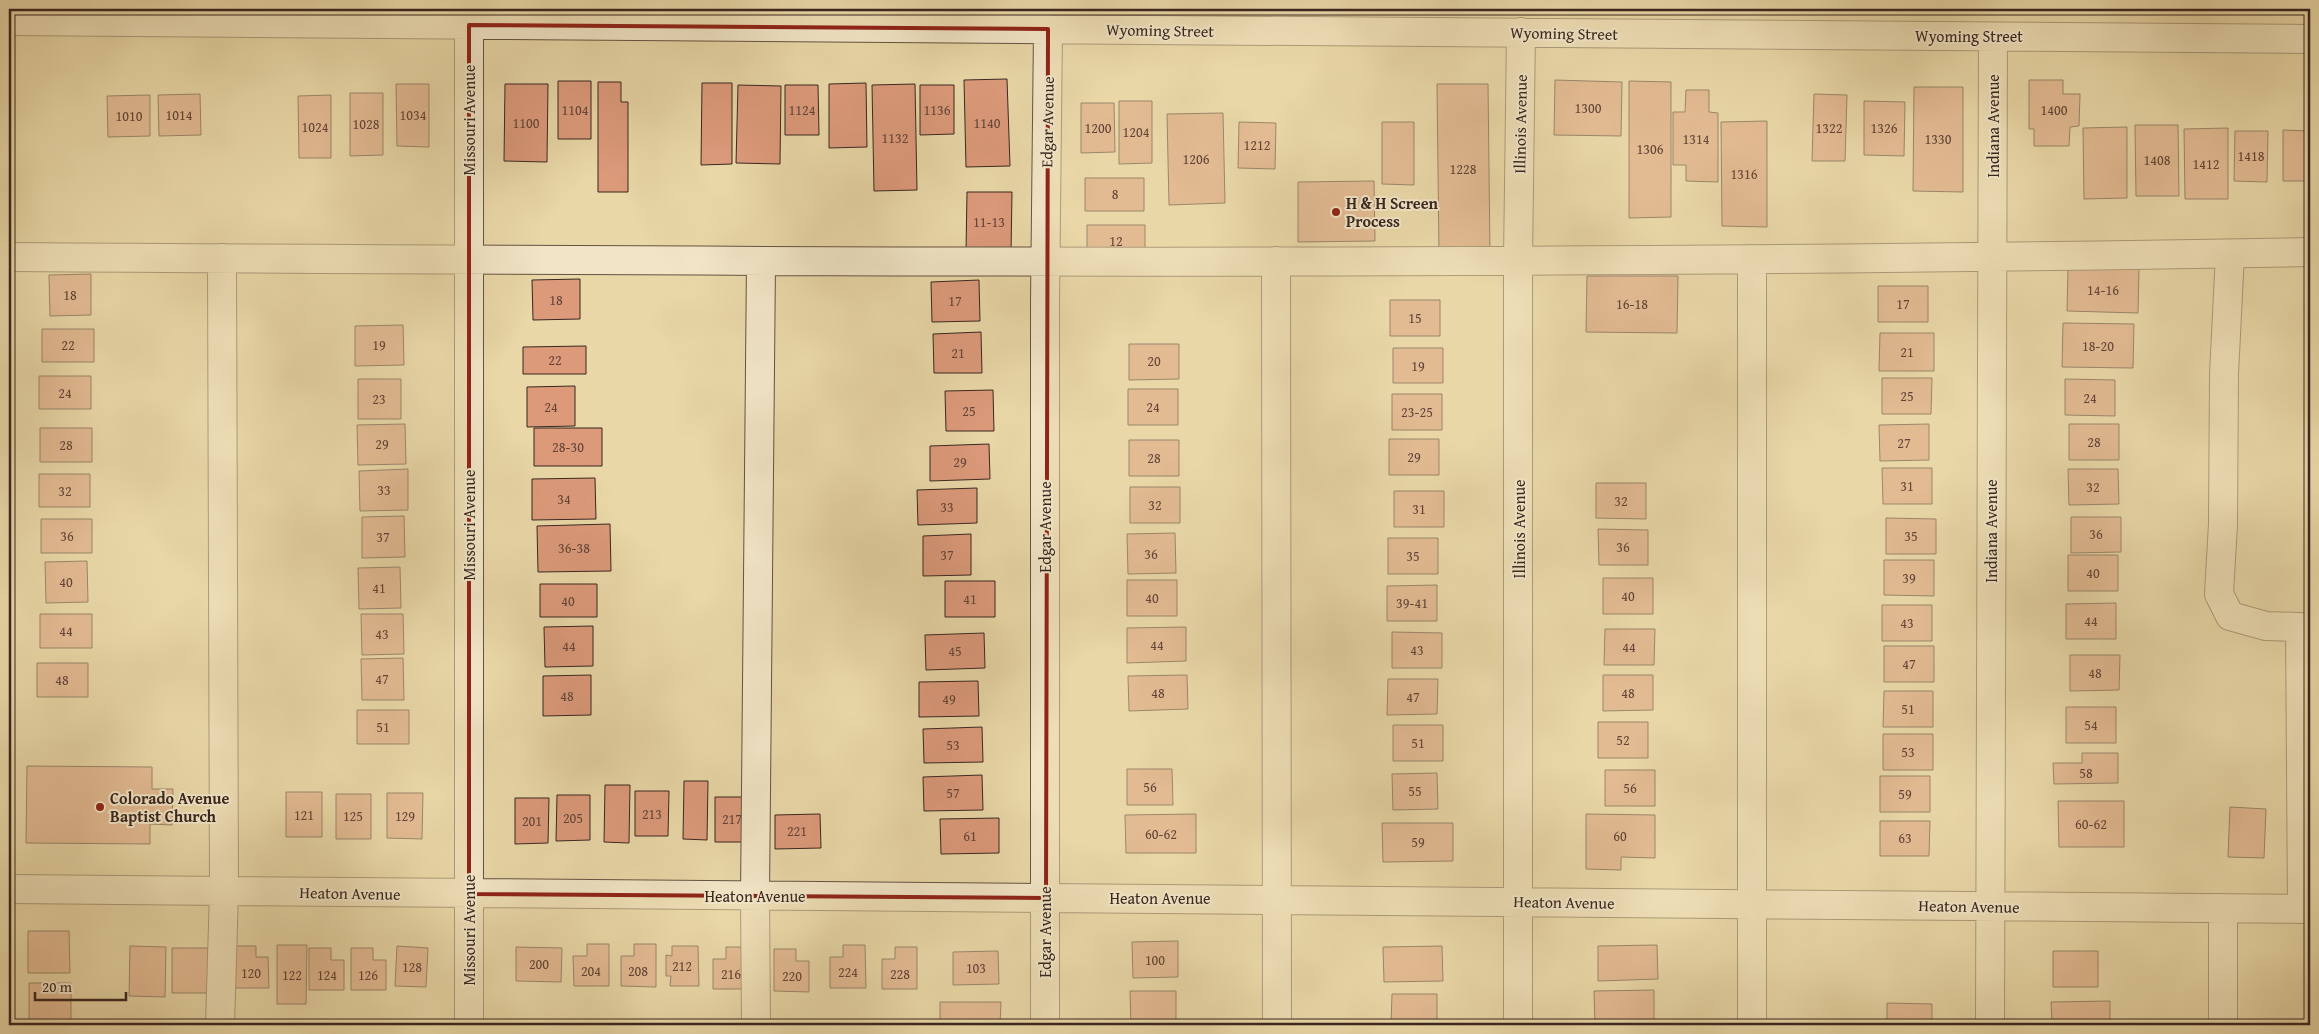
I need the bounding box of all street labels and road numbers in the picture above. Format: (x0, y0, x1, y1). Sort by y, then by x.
street label: Wyoming Street (1106, 17, 1215, 43)
street label: Wyoming Street (1510, 20, 1619, 46)
street label: Wyoming Street (1915, 24, 2023, 48)
street label: Missouri Avenue (457, 65, 481, 175)
street label: Illinois Avenue (1507, 74, 1533, 174)
street label: Indiana Avenue (1981, 74, 2005, 178)
street label: Edgar Avenue (1034, 76, 1060, 168)
street label: Missouri Avenue (457, 470, 481, 580)
street label: Illinois Avenue (1507, 479, 1531, 579)
street label: Indiana Avenue (1979, 479, 2003, 583)
street label: Edgar Avenue (1033, 481, 1057, 573)
street label: Missouri Avenue (457, 875, 481, 985)
street label: Heaton Avenue (299, 880, 401, 906)
street label: Heaton Avenue (704, 884, 806, 908)
street label: Edgar Avenue (1033, 886, 1057, 978)
street label: Heaton Avenue (1109, 886, 1211, 910)
street label: Heaton Avenue (1513, 889, 1615, 915)
street label: Heaton Avenue (1918, 893, 2020, 919)

